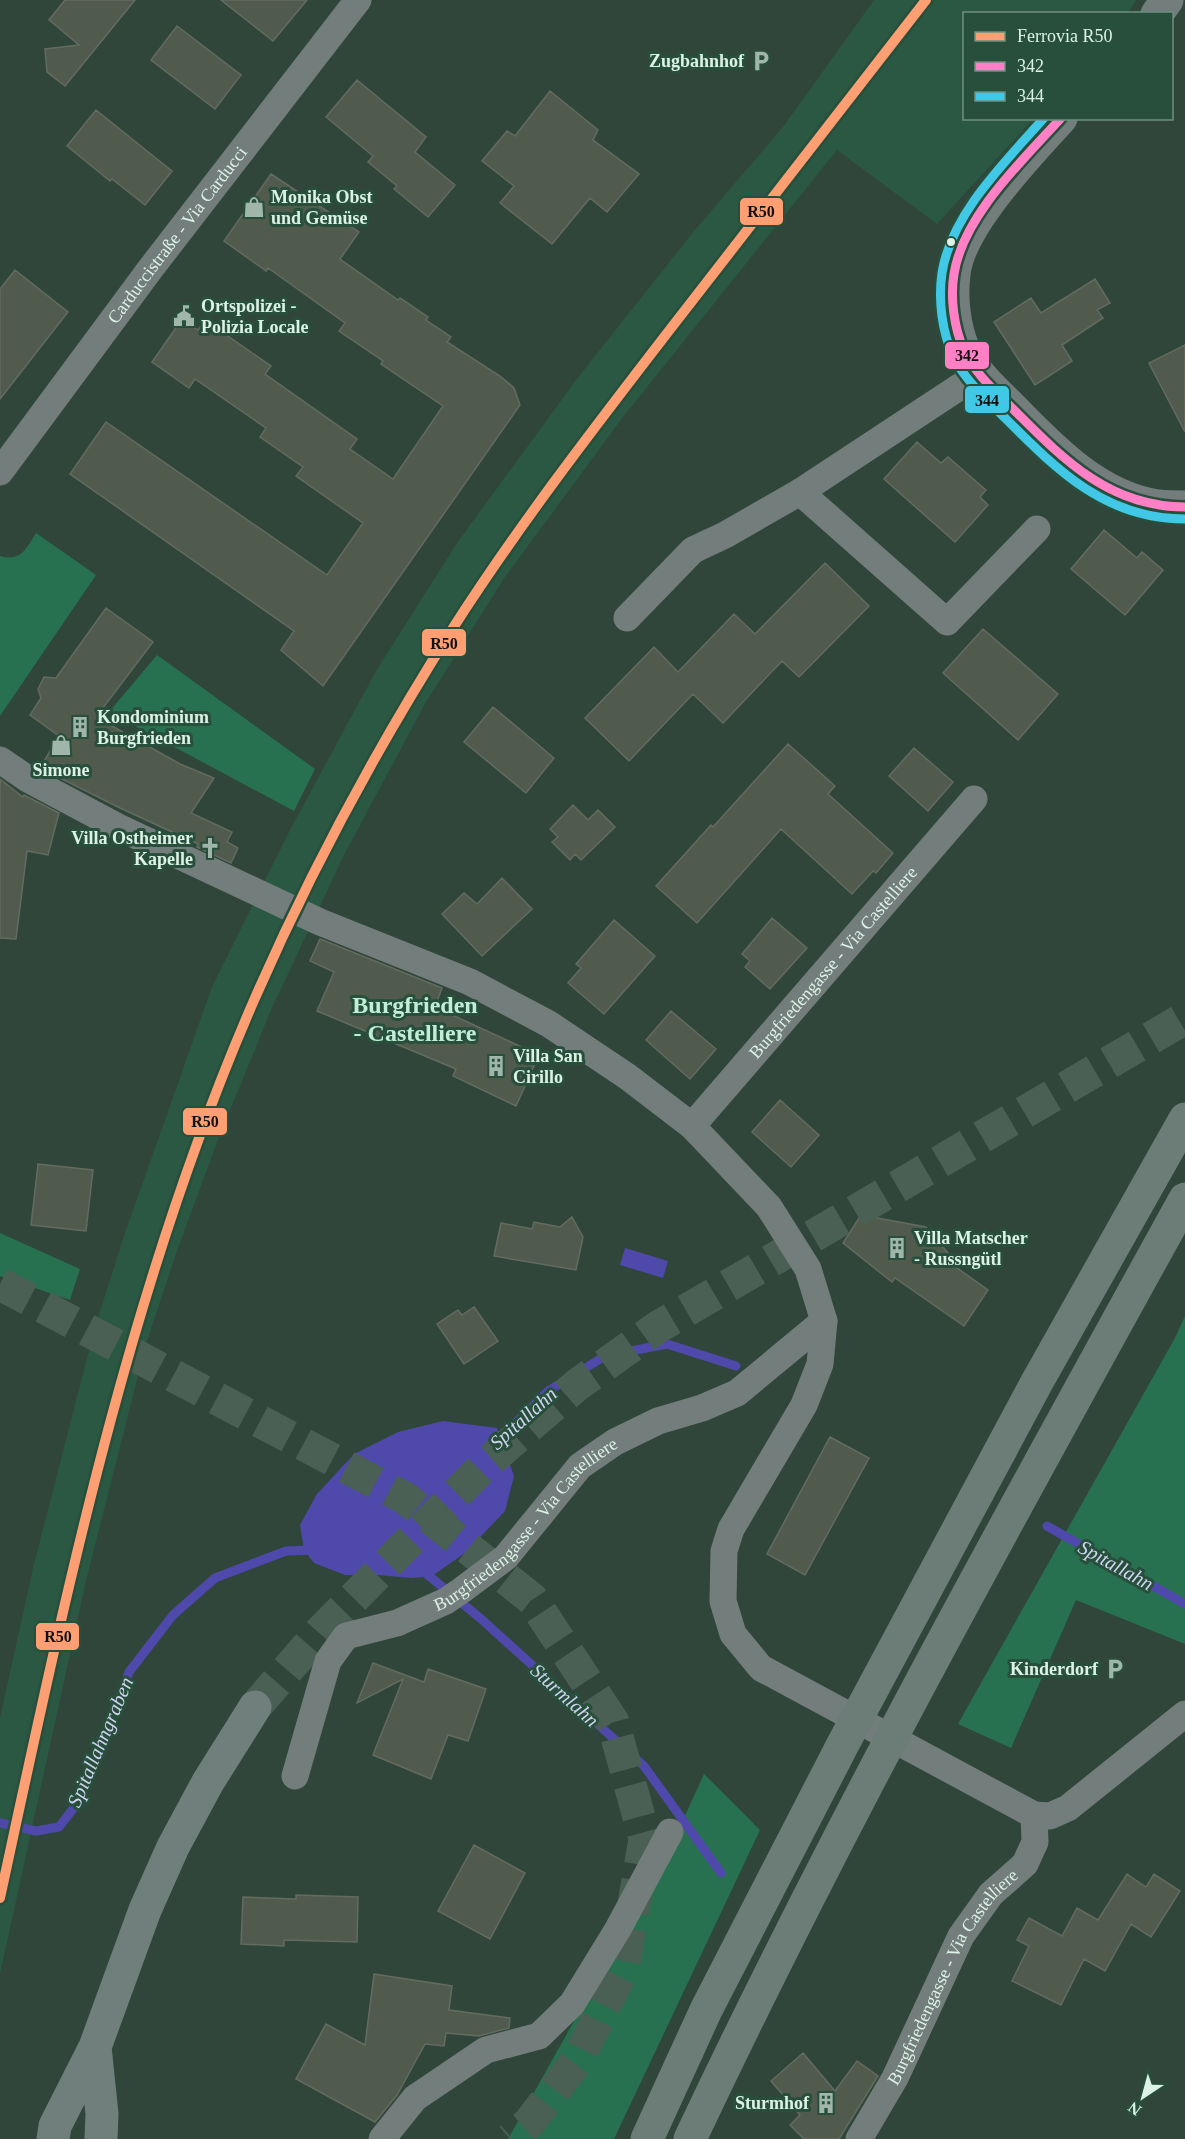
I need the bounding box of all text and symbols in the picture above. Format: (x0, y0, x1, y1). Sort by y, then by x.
legend (963, 12, 1173, 120)
text: Ferrovia R50 (1017, 26, 1112, 46)
parking icon: Zugbahnhof (749, 49, 773, 73)
place label: Zugbahnhof (649, 51, 745, 71)
text: 342 (1017, 56, 1044, 76)
text: 344 (1017, 86, 1044, 106)
street label: Carduccistraße - Via Carducci (103, 143, 251, 327)
place label: Monika Obst und Gemüse (271, 187, 373, 228)
shop icon: Monika Obst und Gemüse (242, 195, 266, 219)
line badge: R50 (739, 197, 784, 226)
text: R50 (747, 203, 775, 220)
unlabelled marker (945, 236, 957, 248)
place label: Ortspolizei - Polizia Locale (201, 296, 308, 337)
public building icon: Ortspolizei - Polizia Locale (172, 304, 196, 328)
line badge: 342 (944, 341, 990, 370)
text: 342 (955, 347, 979, 364)
line badge: 344 (964, 385, 1010, 414)
text: 344 (975, 392, 999, 409)
line badge: R50 (421, 628, 467, 657)
text: R50 (430, 635, 458, 652)
place label: Kondominium Burgfrieden (97, 707, 209, 748)
building icon: Kondominium Burgfrieden (68, 715, 92, 739)
shop icon: Simone (49, 733, 73, 757)
place label: Simone (32, 760, 90, 780)
place label: Villa Ostheimer Kapelle (71, 828, 193, 869)
church icon: Villa Ostheimer Kapelle (198, 836, 222, 860)
street label: Burgfriedengasse - Via Castelliere (745, 862, 921, 1062)
district label: Burgfrieden - Castelliere (352, 992, 478, 1046)
place label: Villa San Cirillo (513, 1046, 583, 1087)
building icon: Villa San Cirillo (484, 1054, 508, 1078)
line badge: R50 (182, 1107, 228, 1136)
text: R50 (191, 1113, 219, 1130)
place label: Villa Matscher - Russngütl (914, 1228, 1028, 1269)
building icon: Villa Matscher - Russngütl (885, 1236, 909, 1260)
water label: Spitallahn (485, 1382, 562, 1454)
street label: Burgfriedengasse - Via Castelliere (431, 1433, 621, 1615)
water label: Spitallahn (1074, 1535, 1157, 1595)
line badge: R50 (35, 1622, 80, 1651)
text: R50 (44, 1628, 72, 1645)
parking icon: Kinderdorf (1103, 1657, 1127, 1681)
water label: Sturmlahn (527, 1659, 603, 1731)
place label: Kinderdorf (1010, 1659, 1099, 1679)
water label: Spitallahngraben (63, 1674, 138, 1811)
street label: Burgfriedengasse - Via Castelliere (883, 1865, 1022, 2089)
north arrow (1113, 2067, 1173, 2127)
building icon: Sturmhof (814, 2091, 838, 2115)
place label: Sturmhof (735, 2093, 810, 2113)
text: N (1124, 2098, 1144, 2119)

